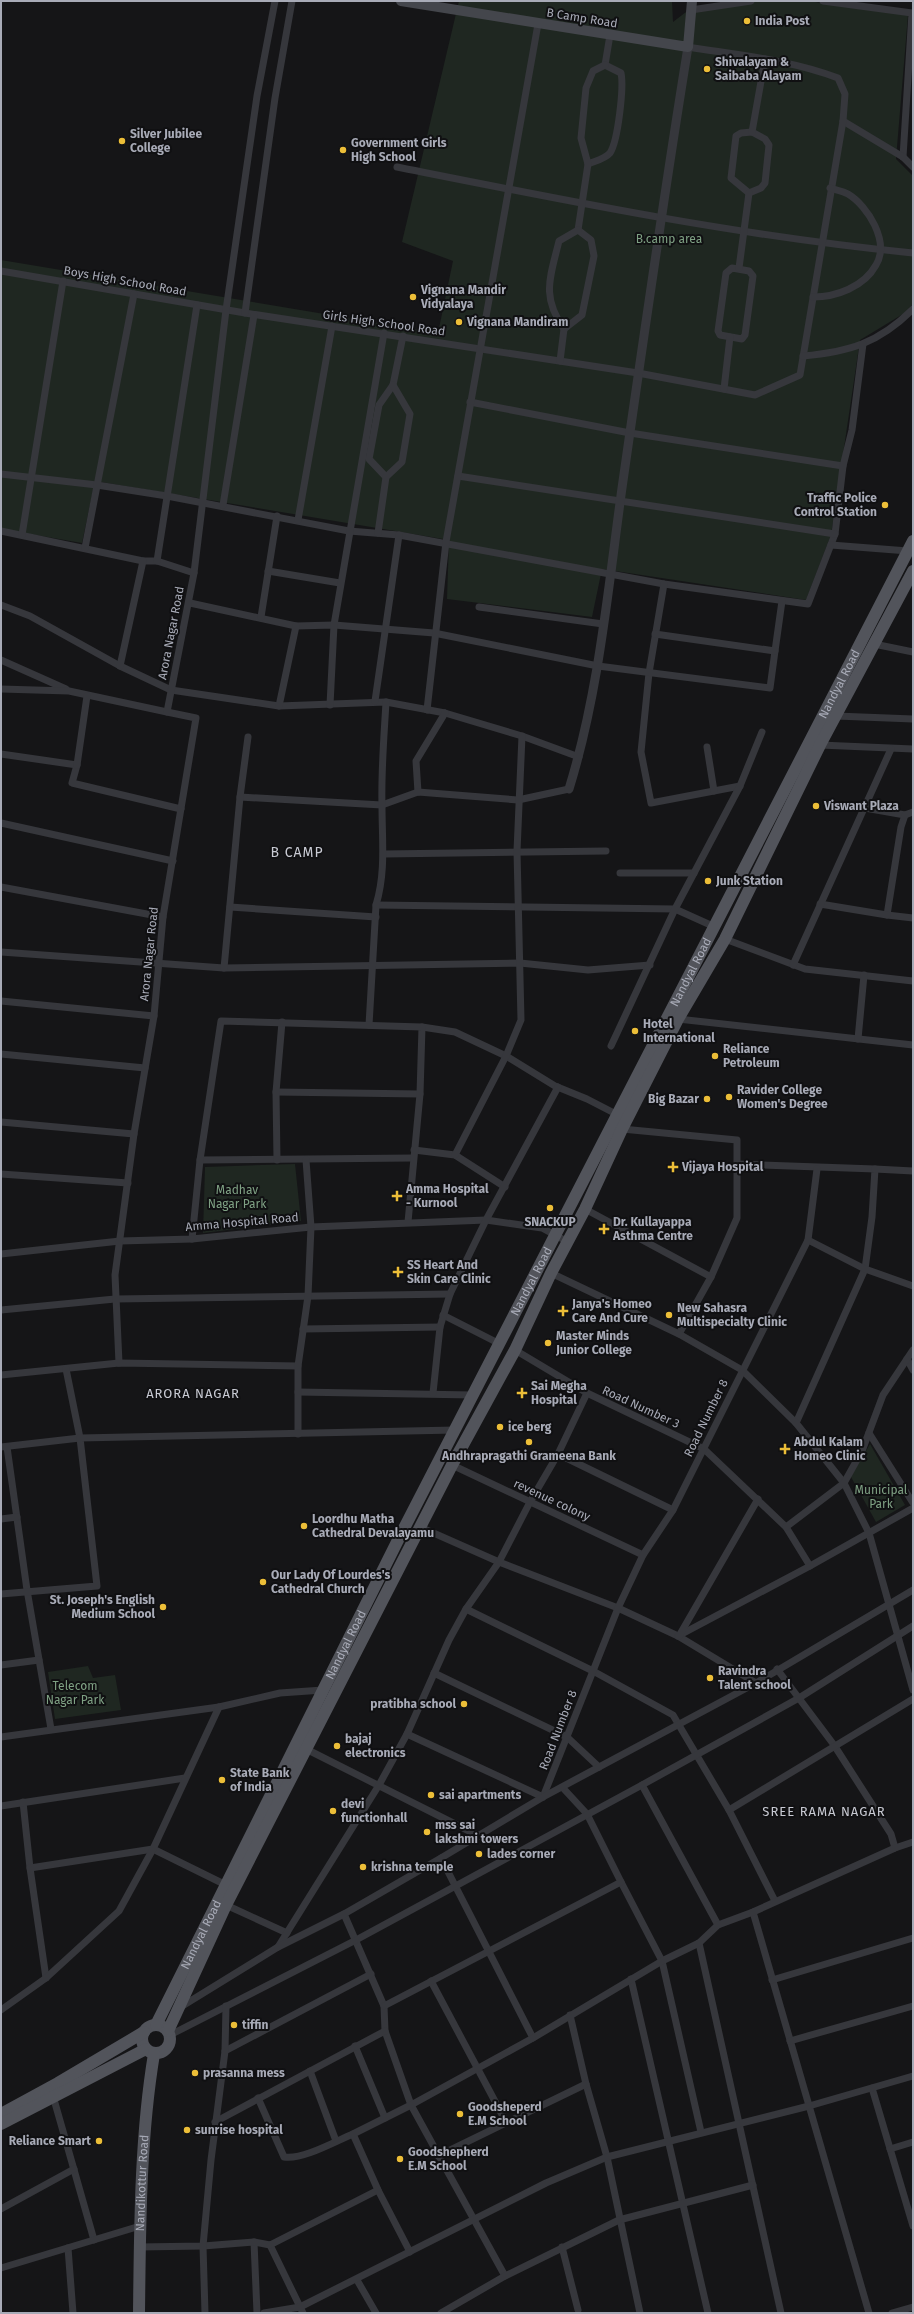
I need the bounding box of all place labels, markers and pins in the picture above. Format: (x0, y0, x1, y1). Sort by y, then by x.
place label: India Post (755, 14, 810, 28)
marker: India Post (742, 16, 752, 26)
place label: Shivalayam & Saibaba Alayam (715, 55, 802, 83)
marker: Shivalayam & Saibaba Alayam (702, 64, 712, 74)
place label: Silver Jubilee College (130, 127, 202, 155)
marker: Silver Jubilee College (117, 136, 127, 146)
place label: Government Girls High School (351, 136, 447, 164)
marker: Government Girls High School (338, 145, 348, 155)
place label: Vignana Mandir Vidyalaya (420, 283, 506, 311)
marker: Vignana Mandir Vidyalaya (408, 292, 418, 302)
place label: Vignana Mandiram (466, 315, 568, 329)
marker: Vignana Mandiram (454, 317, 464, 327)
place label: Traffic Police Control Station (794, 491, 877, 519)
marker: Traffic Police Control Station (880, 500, 890, 510)
place label: Viswant Plaza (823, 799, 899, 813)
marker: Viswant Plaza (811, 801, 821, 811)
place label: Junk Station (715, 874, 783, 888)
marker: Junk Station (703, 876, 713, 886)
place label: Hotel International (643, 1017, 715, 1045)
marker: Hotel International (630, 1026, 640, 1036)
place label: Reliance Petroleum (723, 1042, 780, 1070)
marker: Reliance Petroleum (710, 1051, 720, 1061)
place label: Ravider College Women's Degree (737, 1083, 828, 1111)
place label: Big Bazar (648, 1092, 699, 1106)
marker: Ravider College Women's Degree (724, 1092, 734, 1102)
marker: Big Bazar (702, 1094, 712, 1104)
place label: Vijaya Hospital (681, 1160, 764, 1174)
marker: Vijaya Hospital (667, 1161, 679, 1173)
place label: Amma Hospital - Kurnool (405, 1182, 489, 1210)
marker: Amma Hospital - Kurnool (391, 1190, 403, 1202)
marker: SNACKUP (545, 1203, 555, 1213)
place label: SNACKUP (524, 1215, 576, 1229)
place label: Dr. Kullayappa Asthma Centre (612, 1215, 693, 1243)
marker: Dr. Kullayappa Asthma Centre (598, 1223, 610, 1235)
place label: SS Heart And Skin Care Clinic (407, 1258, 491, 1286)
marker: SS Heart And Skin Care Clinic (392, 1266, 404, 1278)
place label: Janya's Homeo Care And Cure (571, 1297, 652, 1325)
place label: New Sahasra Multispecialty Clinic (677, 1301, 787, 1329)
marker: Janya's Homeo Care And Cure (557, 1305, 569, 1317)
marker: New Sahasra Multispecialty Clinic (664, 1310, 674, 1320)
place label: Master Minds Junior College (555, 1329, 632, 1357)
marker: Master Minds Junior College (543, 1338, 553, 1348)
place label: Sai Megha Hospital (531, 1379, 587, 1407)
marker: Sai Megha Hospital (516, 1387, 528, 1399)
place label: ice berg (508, 1420, 552, 1434)
marker: ice berg (495, 1422, 505, 1432)
place label: Abdul Kalam Homeo Clinic (793, 1435, 866, 1463)
marker: Andhrapragathi Grameena Bank (524, 1437, 534, 1447)
marker: Abdul Kalam Homeo Clinic (779, 1443, 791, 1455)
place label: Andhrapragathi Grameena Bank (441, 1449, 616, 1463)
place label: Loordhu Matha Cathedral Devalayamu (312, 1512, 434, 1540)
marker: Loordhu Matha Cathedral Devalayamu (299, 1521, 309, 1531)
place label: Our Lady Of Lourdes's Cathedral Church (271, 1568, 390, 1596)
marker: Our Lady Of Lourdes's Cathedral Church (258, 1577, 268, 1587)
place label: St. Joseph's English Medium School (50, 1593, 155, 1621)
marker: St. Joseph's English Medium School (158, 1602, 168, 1612)
place label: Ravindra Talent school (718, 1664, 791, 1692)
marker: Ravindra Talent school (705, 1673, 715, 1683)
place label: pratibha school (370, 1697, 456, 1711)
marker: pratibha school (459, 1699, 469, 1709)
place label: bajaj electronics (345, 1732, 406, 1760)
marker: bajaj electronics (332, 1741, 342, 1751)
place label: State Bank of India (230, 1766, 290, 1794)
marker: State Bank of India (217, 1775, 227, 1785)
place label: sai apartments (439, 1788, 521, 1802)
marker: sai apartments (426, 1790, 436, 1800)
place label: devi functionhall (341, 1797, 408, 1825)
marker: devi functionhall (328, 1806, 338, 1816)
place label: mss sai lakshmi towers (435, 1818, 518, 1846)
marker: mss sai lakshmi towers (422, 1827, 432, 1837)
place label: lades corner (487, 1847, 555, 1861)
marker: lades corner (474, 1849, 484, 1859)
place label: krishna temple (371, 1860, 454, 1874)
marker: krishna temple (358, 1862, 368, 1872)
place label: tiffin (242, 2018, 268, 2032)
marker: tiffin (229, 2020, 239, 2030)
place label: prasanna mess (203, 2066, 285, 2080)
marker: prasanna mess (190, 2068, 200, 2078)
place label: Goodsheperd E.M School (468, 2100, 542, 2128)
marker: Goodsheperd E.M School (455, 2109, 465, 2119)
place label: sunrise hospital (195, 2123, 283, 2137)
marker: sunrise hospital (182, 2125, 192, 2135)
place label: Reliance Smart (9, 2134, 91, 2148)
marker: Reliance Smart (94, 2136, 104, 2146)
place label: Goodshepherd E.M School (408, 2145, 489, 2173)
marker: Goodshepherd E.M School (395, 2154, 405, 2164)

